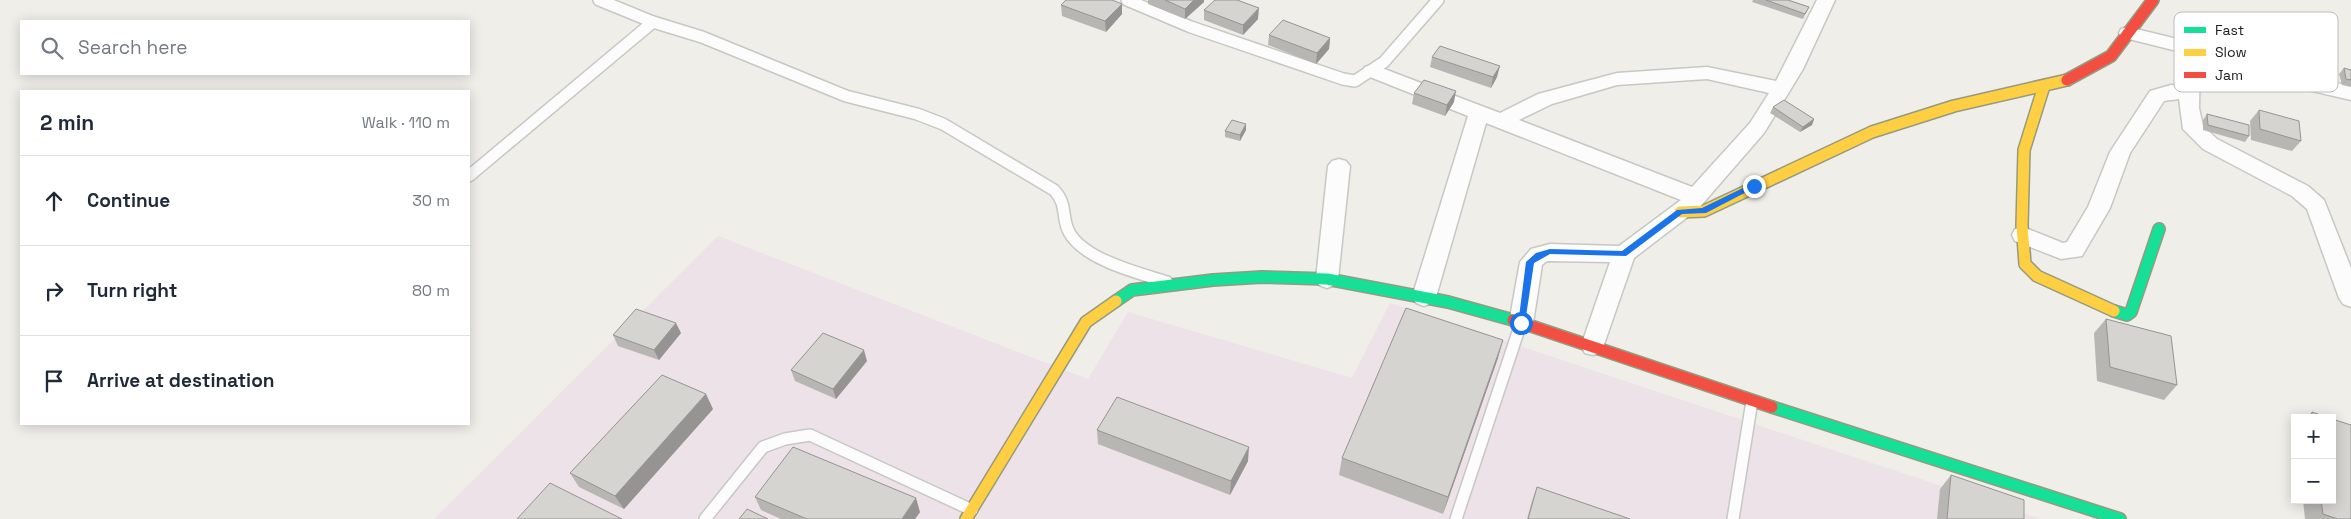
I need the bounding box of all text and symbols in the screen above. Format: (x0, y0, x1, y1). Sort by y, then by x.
legend (2174, 12, 2338, 92)
search box (20, 20, 470, 75)
text: Fast (2215, 21, 2244, 39)
icon: search (38, 34, 66, 62)
text: Search here (78, 35, 188, 60)
text: Slow (2215, 43, 2247, 61)
text: Jam (2215, 66, 2243, 84)
text: 2 min (40, 109, 94, 136)
text: Walk · 110 m (362, 112, 450, 133)
route end (1743, 175, 1766, 198)
icon: ahead (40, 187, 68, 215)
text: Continue (87, 188, 170, 213)
text: 30 m (412, 190, 450, 211)
icon: right (40, 277, 68, 305)
text: Turn right (87, 278, 177, 303)
text: 80 m (412, 280, 450, 301)
route start (1510, 312, 1533, 335)
icon: arrive (40, 367, 68, 395)
text: Arrive at destination (87, 368, 275, 393)
map controls (2291, 414, 2336, 504)
button: + (2291, 414, 2336, 459)
button: − (2291, 459, 2336, 504)

